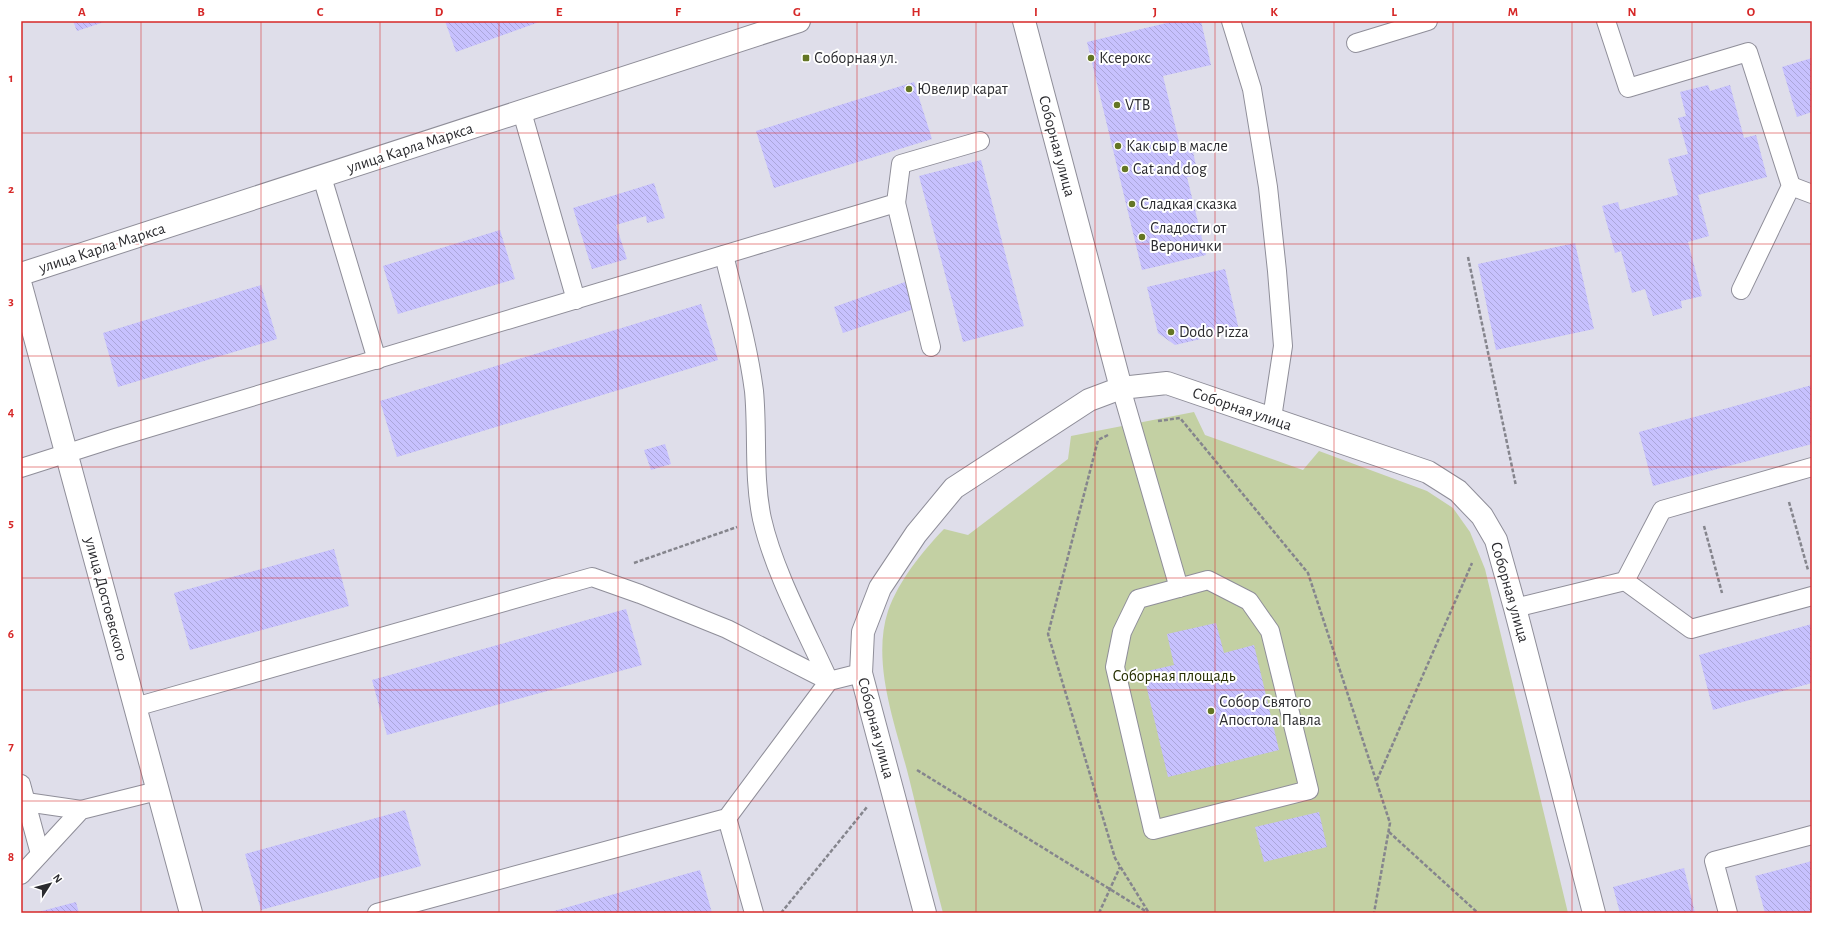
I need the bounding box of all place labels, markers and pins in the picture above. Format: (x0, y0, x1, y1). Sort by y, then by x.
place label: Соборная ул. (814, 50, 898, 67)
place label: Ксерокс (1099, 50, 1151, 66)
marker: Соборная ул. (801, 53, 811, 63)
marker: Ксерокс (1086, 53, 1096, 63)
place label: Ювелир карат (917, 81, 1008, 97)
marker: Ювелир карат (904, 84, 914, 94)
place label: VTB (1125, 97, 1150, 113)
marker: VTB (1112, 100, 1122, 110)
place label: Как сыр в масле (1126, 138, 1228, 154)
marker: Как сыр в масле (1113, 141, 1123, 151)
place label: Cat and dog (1133, 161, 1207, 177)
marker: Cat and dog (1120, 164, 1130, 174)
place label: Сладкая сказка (1140, 196, 1237, 212)
marker: Сладкая сказка (1127, 199, 1137, 209)
place label: Сладости от Веронички (1150, 220, 1227, 254)
marker: Сладости от Веронички (1137, 232, 1147, 242)
place label: Dodo Pizza (1179, 324, 1249, 340)
marker: Dodo Pizza (1166, 327, 1176, 337)
place label: Собор Святого Апостола Павла (1219, 694, 1321, 728)
marker: Собор Святого Апостола Павла (1206, 706, 1216, 716)

